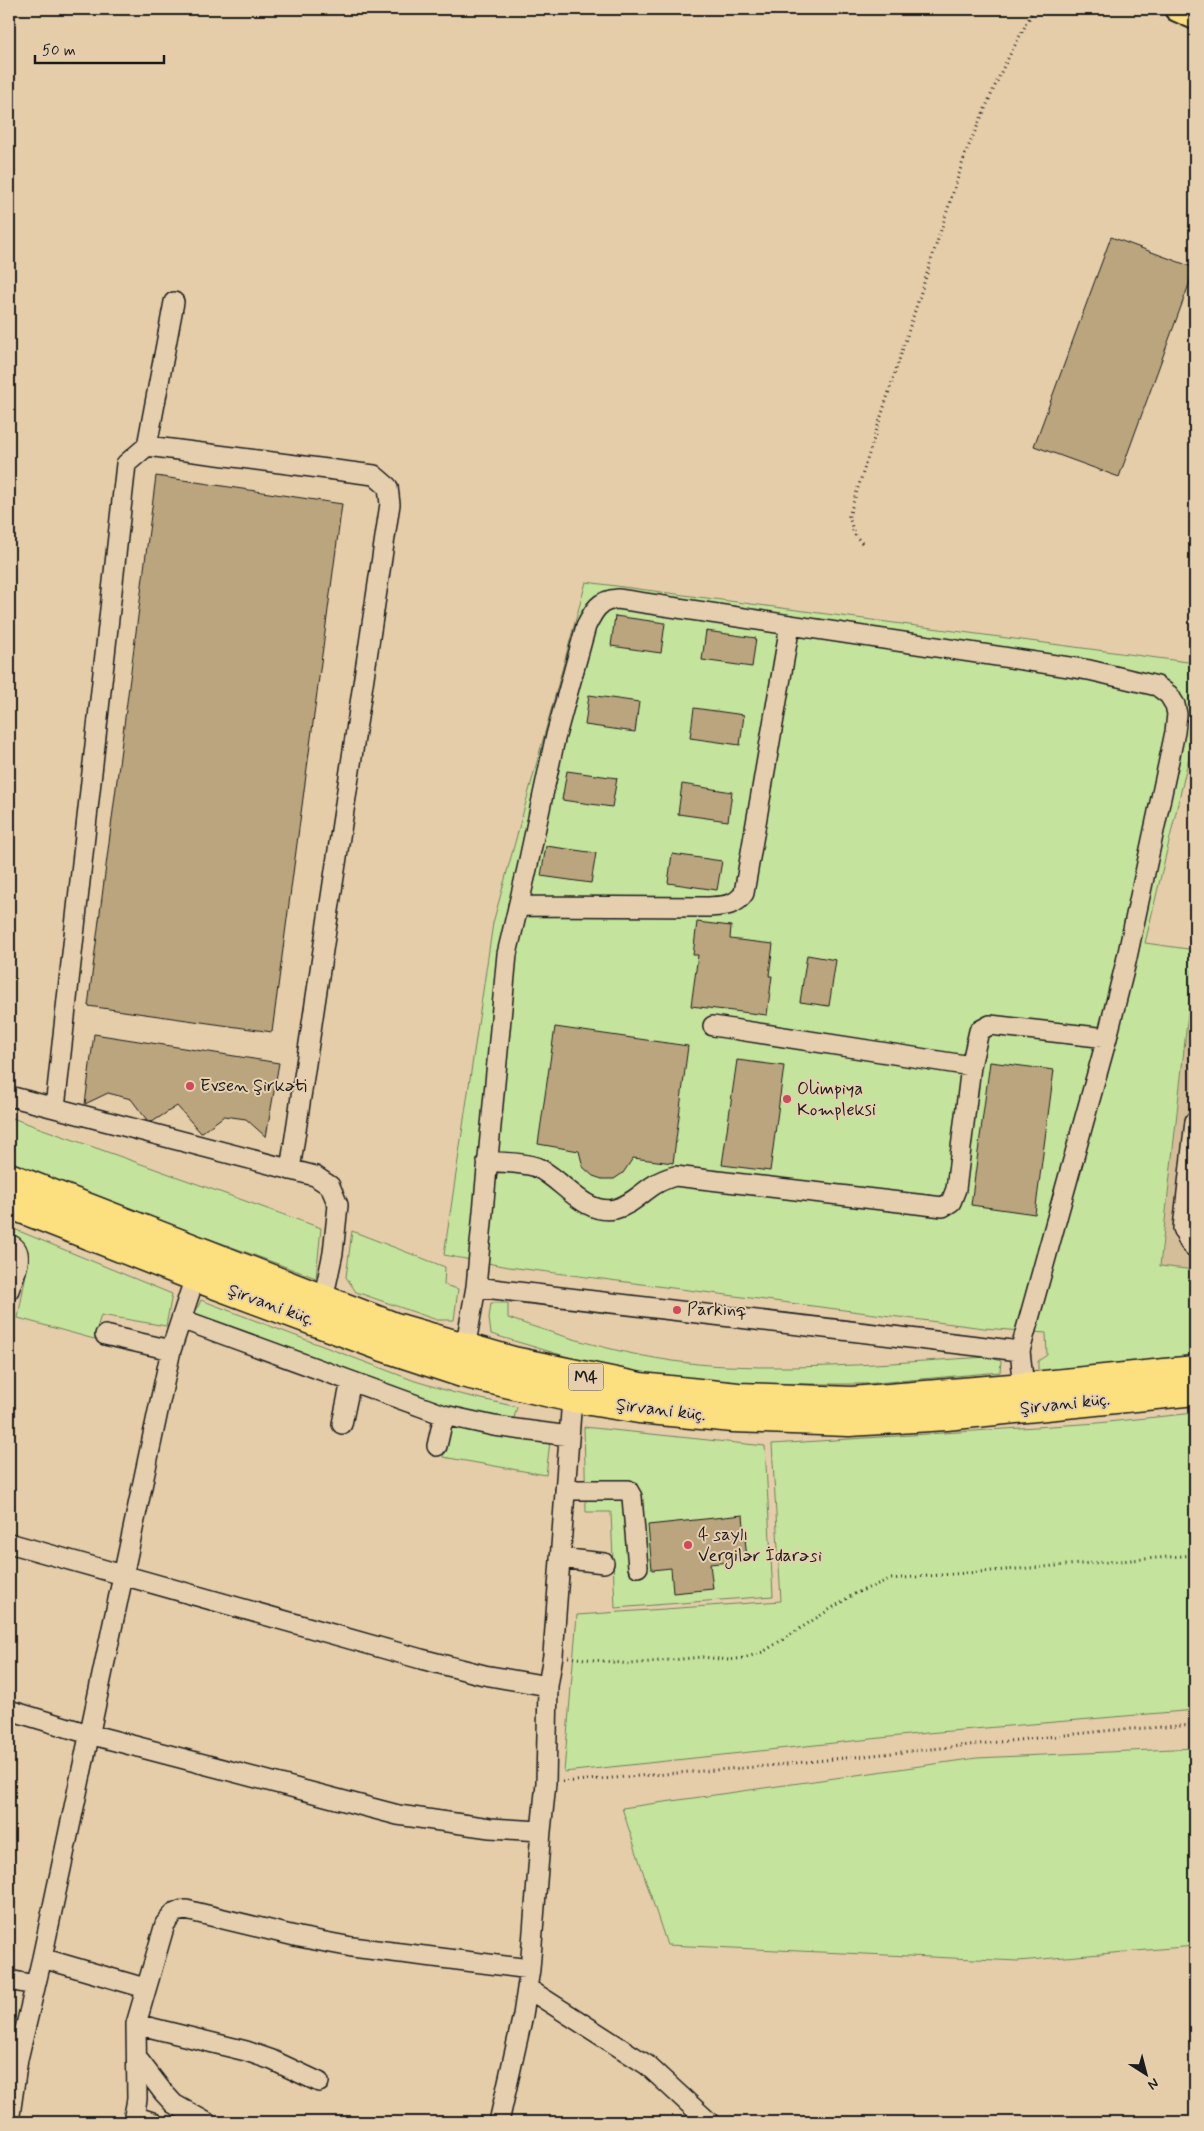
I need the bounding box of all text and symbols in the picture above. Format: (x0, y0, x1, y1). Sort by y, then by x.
scale bar (35, 32, 164, 64)
text: 50 m (42, 41, 76, 61)
place label: Evsen Şirkəti (200, 1074, 307, 1098)
place label: Olimpiya Kompleksi (797, 1077, 876, 1122)
marker: Evsen Şirkəti (184, 1080, 196, 1092)
marker: Olimpiya Kompleksi (781, 1093, 793, 1105)
street label: Şirvani küç. (224, 1278, 318, 1332)
place label: Parkinq (687, 1298, 746, 1322)
marker: Parkinq (671, 1304, 683, 1316)
road number: M4 (568, 1364, 604, 1390)
street label: Şirvani küç. (1019, 1387, 1111, 1421)
street label: Şirvani küç. (615, 1393, 707, 1427)
place label: 4 saylı Vergilər İdarəsi (698, 1523, 822, 1569)
marker: 4 saylı Vergilər İdarəsi (682, 1539, 694, 1551)
north arrow (1122, 2048, 1172, 2098)
text: N (1144, 2074, 1162, 2094)

